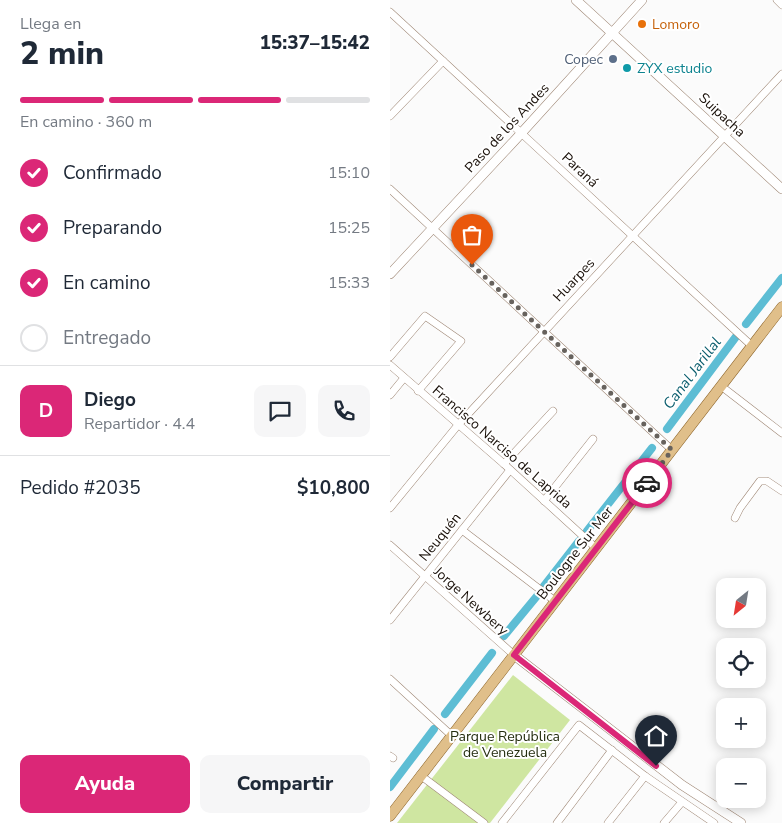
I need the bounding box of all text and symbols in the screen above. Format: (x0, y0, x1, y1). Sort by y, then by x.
text: Llega en (20, 13, 81, 35)
place label: Lomoro (652, 15, 700, 34)
marker: Lomoro (636, 18, 648, 30)
text: 15:37–15:42 (259, 30, 370, 56)
text: 2 min (20, 32, 104, 75)
place label: Copec (564, 50, 604, 69)
marker: Copec (607, 53, 619, 65)
place label: ZYX estudio (637, 59, 713, 78)
marker: ZYX estudio (621, 62, 633, 74)
street label: Paso de los Andes (461, 79, 554, 177)
street label: Suipacha (695, 89, 749, 141)
text: En camino · 360 m (20, 111, 152, 133)
street label: Paraná (558, 148, 602, 192)
icon: check (20, 159, 48, 187)
text: Confirmado (63, 160, 162, 186)
text: 15:10 (328, 162, 370, 184)
icon: check (20, 214, 48, 242)
pin (451, 214, 493, 265)
text: Preparando (63, 215, 162, 241)
text: 15:25 (328, 217, 370, 239)
icon: bag (458, 221, 486, 249)
street label: Huarpes (549, 254, 599, 306)
icon: check (20, 269, 48, 297)
text: En camino (63, 270, 151, 296)
text: 15:33 (328, 272, 370, 294)
text: Entregado (63, 325, 151, 351)
water label: Canal Jarillal (658, 333, 726, 413)
street label: Francisco Narciso de Laprida (428, 381, 576, 513)
button: chat (254, 385, 306, 437)
button: phone (318, 385, 370, 437)
text: Diego (84, 387, 136, 413)
text: D (39, 398, 53, 424)
text: Repartidor · 4.4 (84, 413, 195, 435)
courier (622, 458, 672, 508)
icon: car (633, 469, 661, 497)
text: Pedido #2035 (20, 475, 141, 501)
text: $10,800 (297, 475, 370, 501)
street label: Boulogne Sur Mer (533, 502, 617, 604)
street label: Neuquén (415, 509, 465, 565)
street label: Jorge Newbery (429, 562, 513, 640)
north arrow (716, 578, 766, 628)
map controls (716, 578, 766, 808)
button: locate (716, 638, 766, 688)
button: + (716, 698, 766, 748)
pin (635, 715, 677, 766)
icon: home (642, 722, 670, 750)
park label: Parque República de Venezuela (450, 727, 560, 762)
button: Ayuda (20, 755, 190, 813)
button: Compartir (200, 755, 370, 813)
button: − (716, 758, 766, 808)

